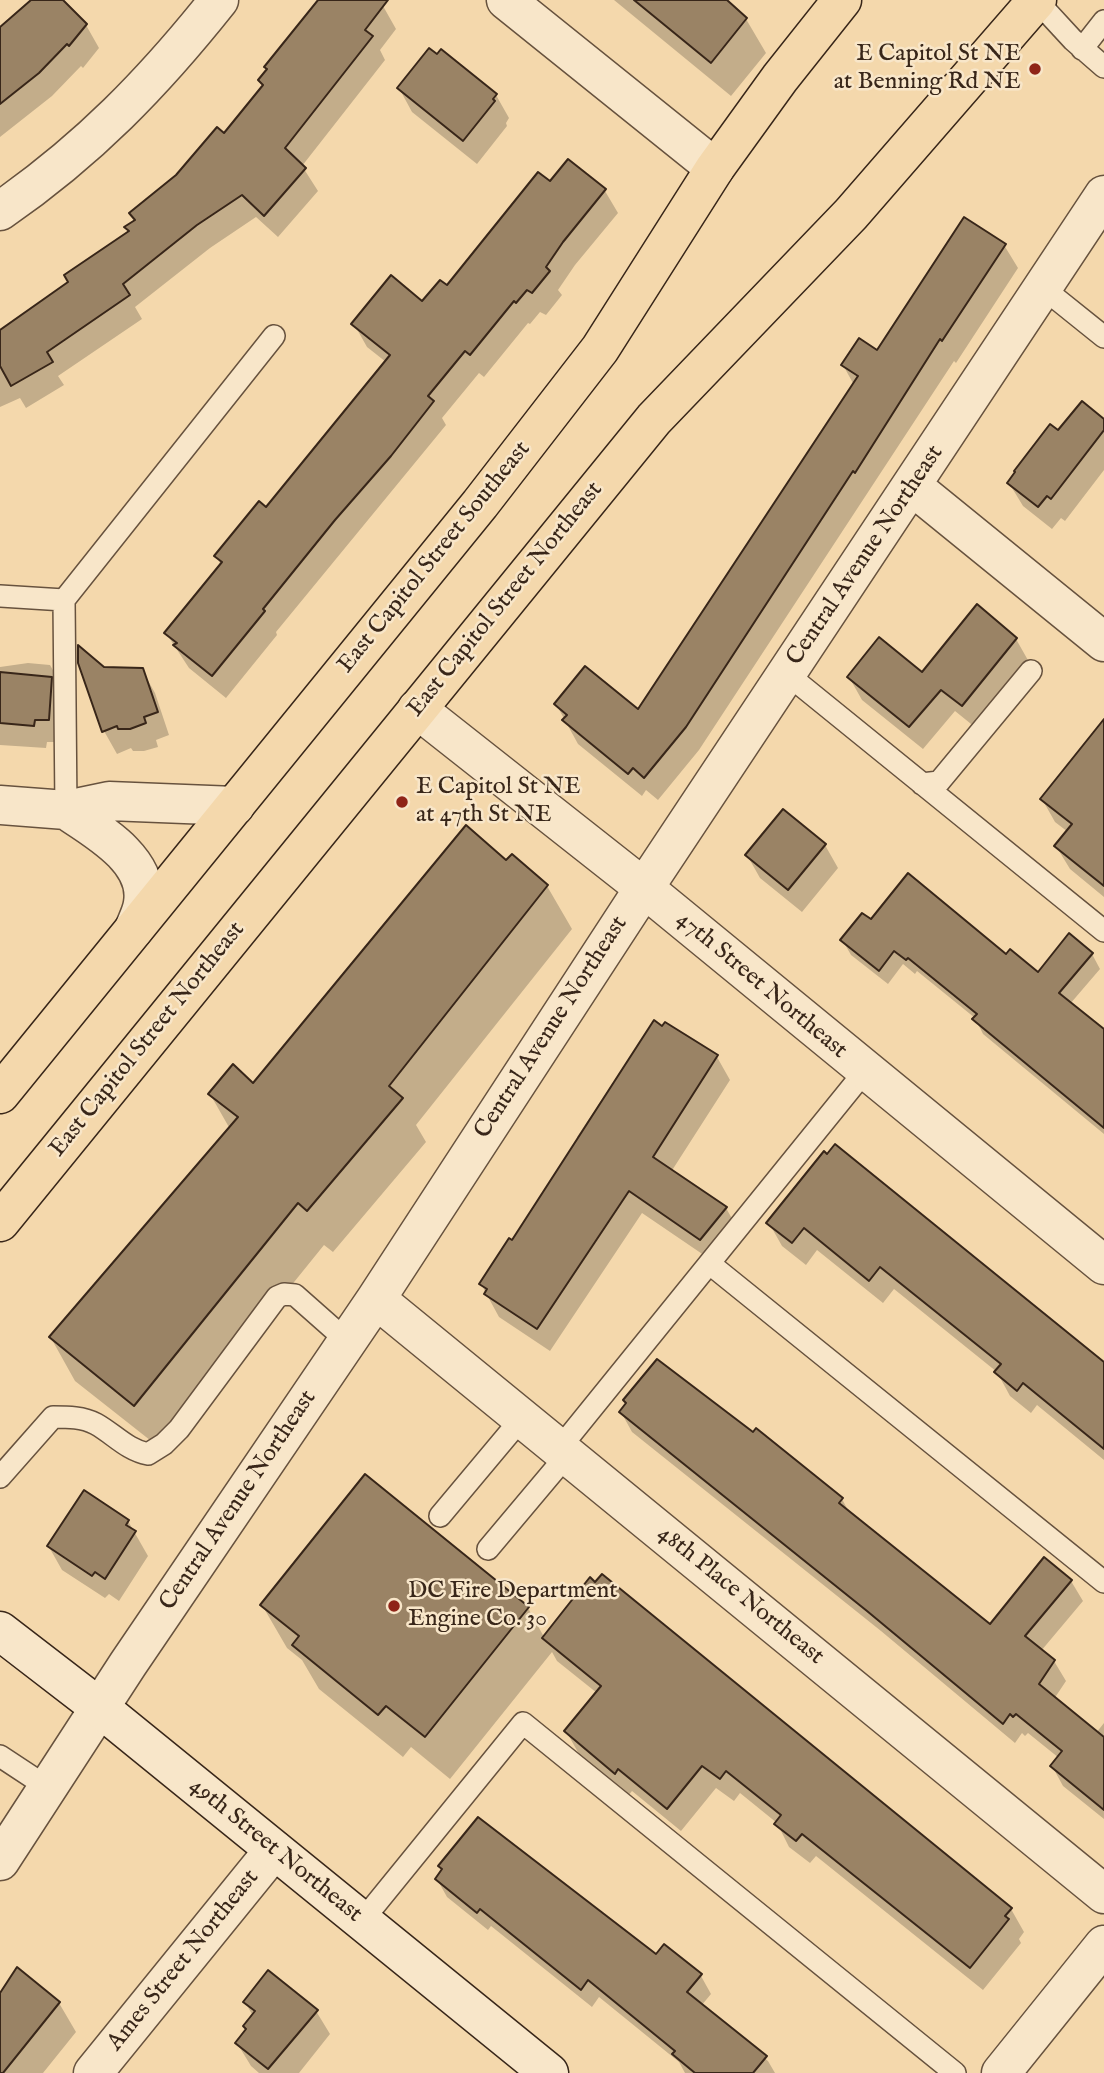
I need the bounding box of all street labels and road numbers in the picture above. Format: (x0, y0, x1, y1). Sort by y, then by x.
street label: East Capitol Street Southeast (333, 436, 537, 680)
street label: Central Avenue Northeast (782, 440, 950, 672)
street label: East Capitol Street Northeast (402, 477, 610, 723)
street label: 47th Street Northeast (670, 906, 852, 1066)
street label: Central Avenue Northeast (469, 911, 635, 1145)
street label: East Capitol Street Northeast (44, 917, 252, 1163)
street label: Central Avenue Northeast (155, 1385, 323, 1617)
street label: 48th Place Northeast (651, 1520, 829, 1672)
street label: 49th Street Northeast (183, 1772, 367, 1930)
street label: Ames Street Northeast (102, 1865, 266, 2057)

